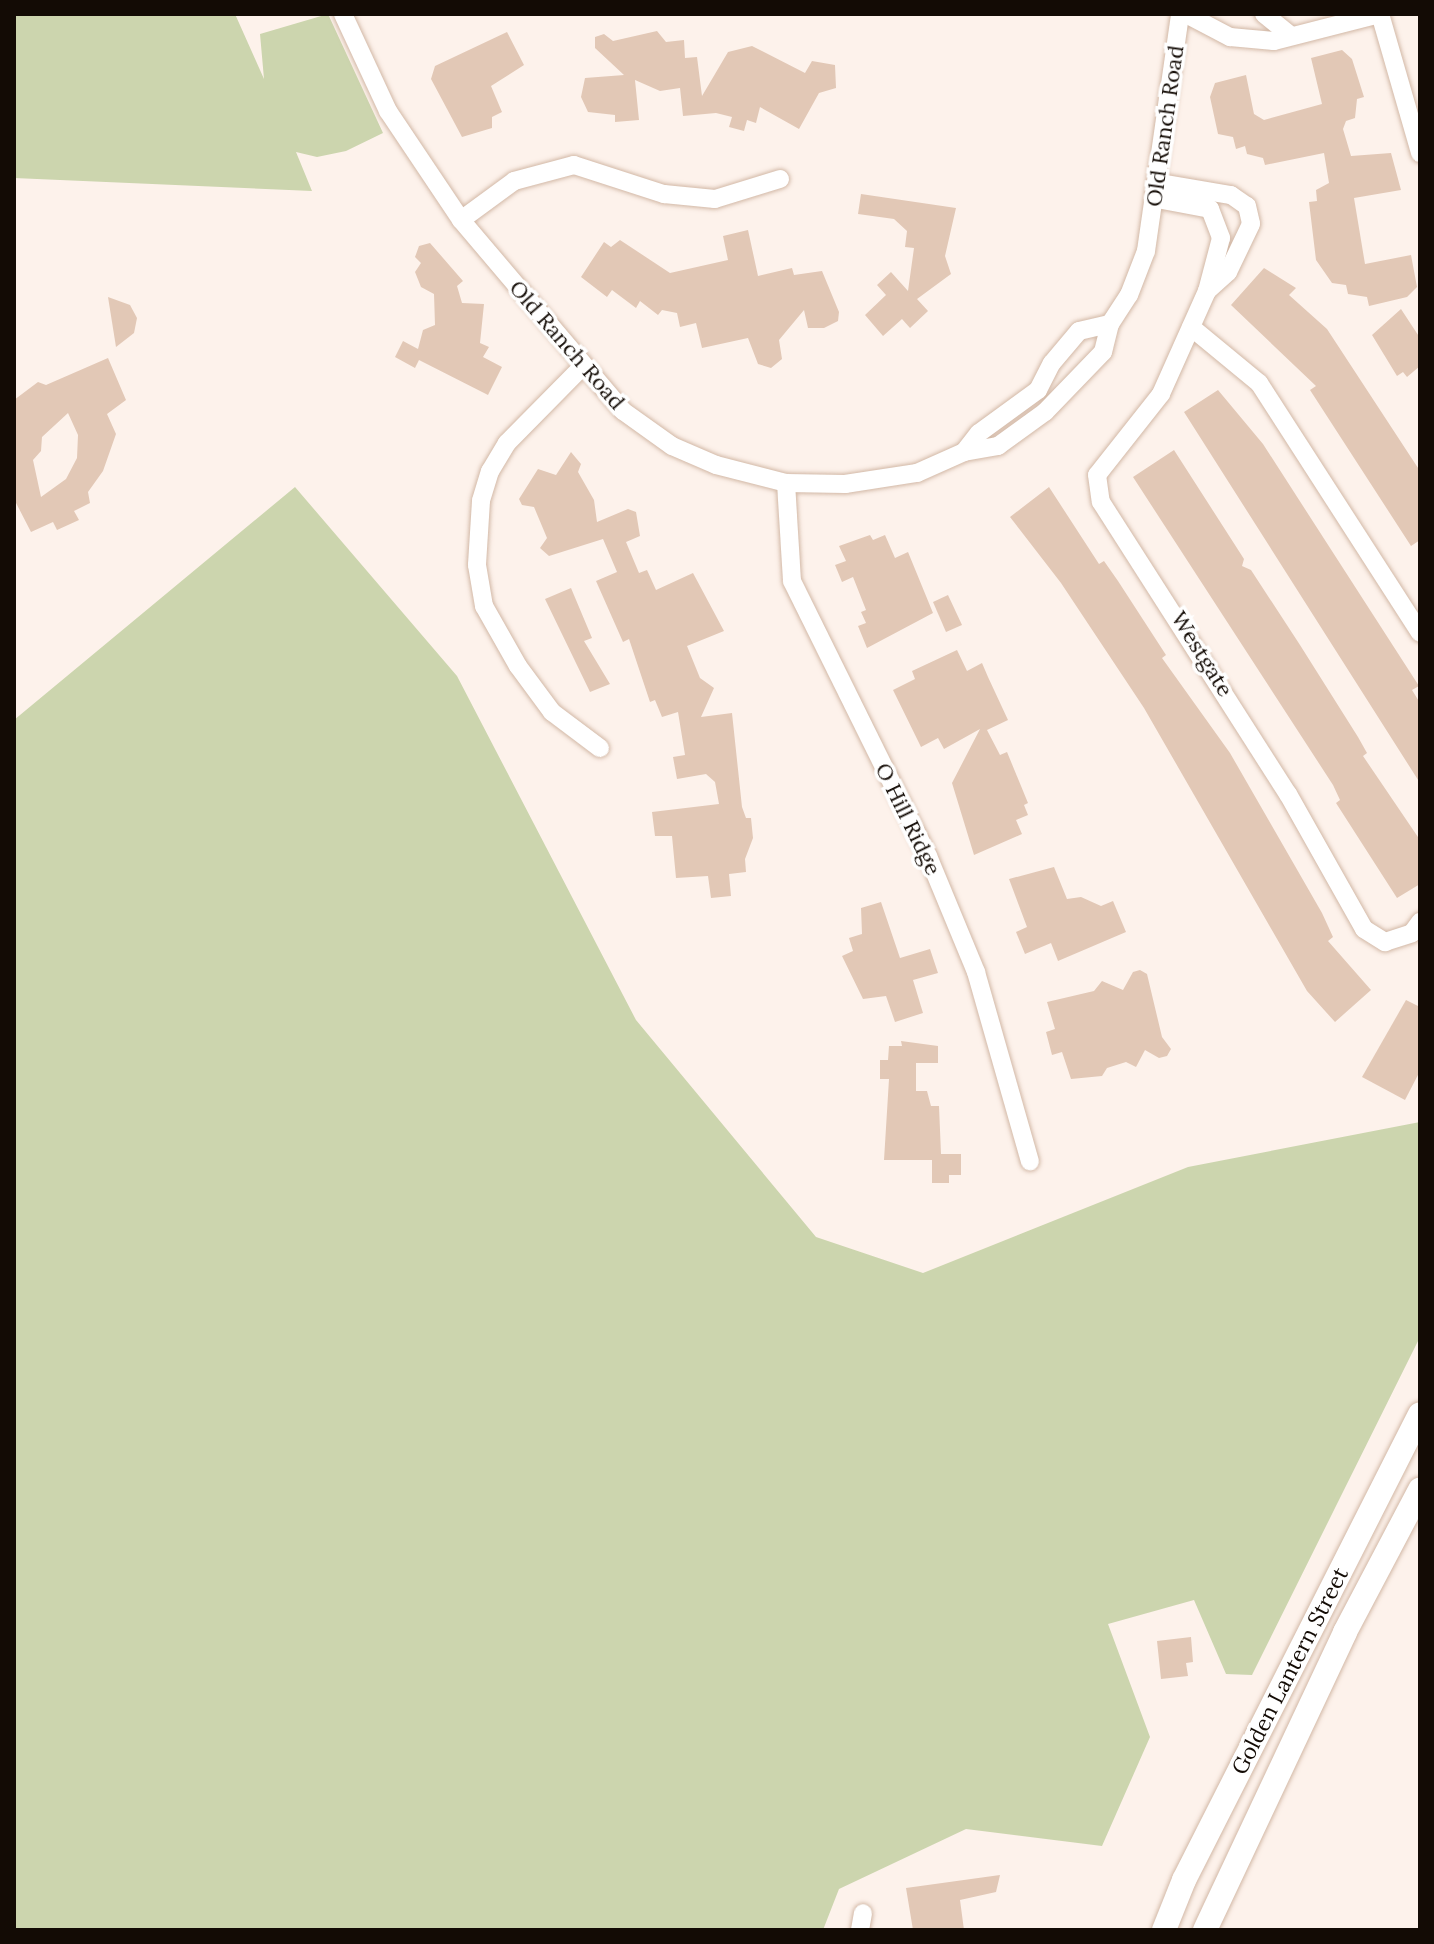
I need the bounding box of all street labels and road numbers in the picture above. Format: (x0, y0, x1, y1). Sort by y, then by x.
street label: Old Ranch Road (1141, 44, 1189, 208)
street label: Old Ranch Road (504, 275, 630, 415)
street label: Westgate (1166, 607, 1238, 701)
street label: O Hill Ridge (870, 759, 946, 879)
street label: Golden Lantern Street (1226, 1563, 1354, 1779)

